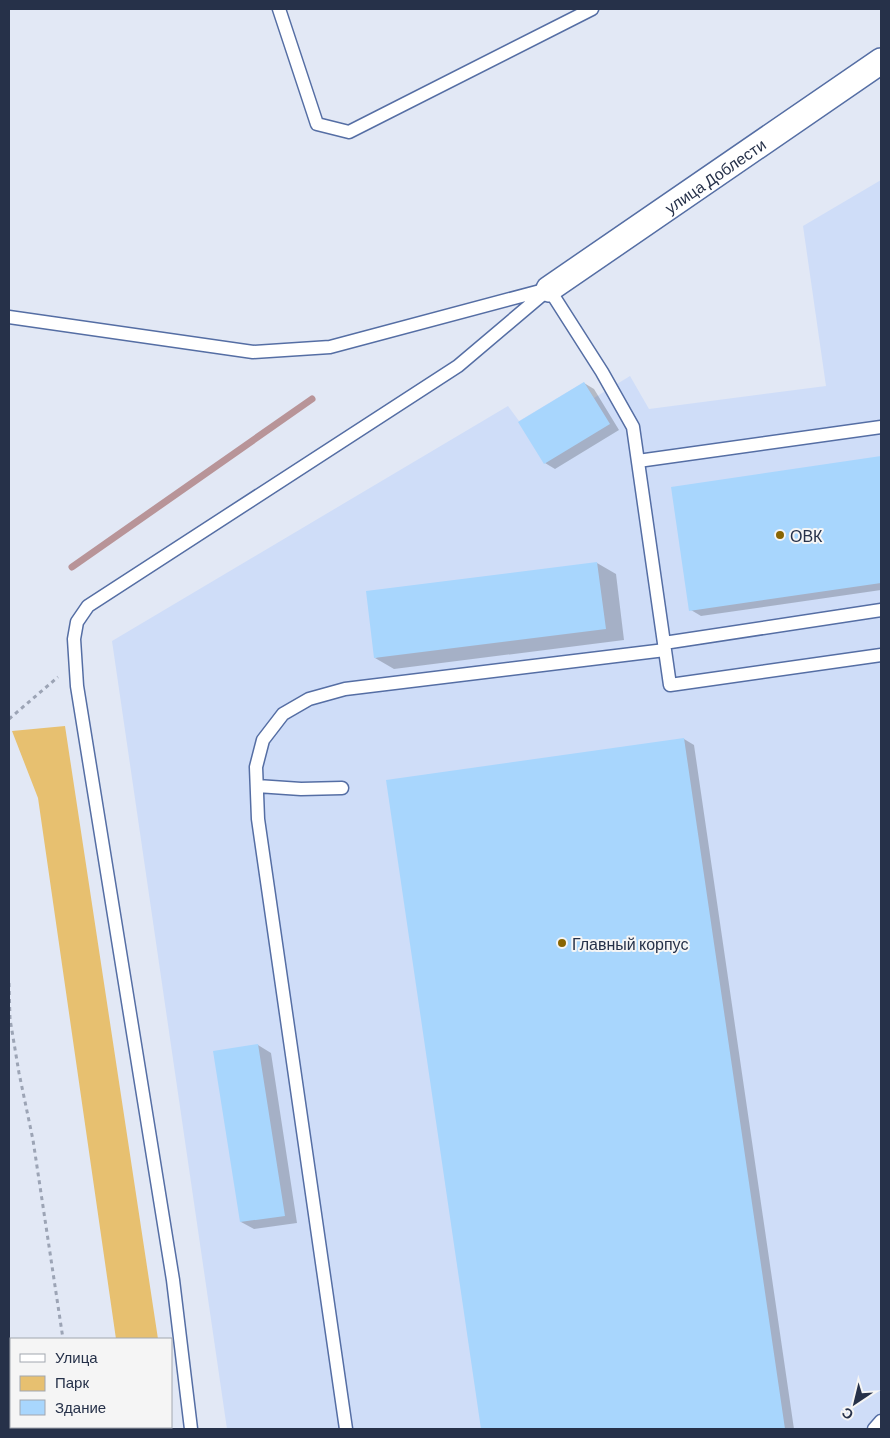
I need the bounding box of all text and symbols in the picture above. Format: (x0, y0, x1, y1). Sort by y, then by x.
street label: улица Доблести (661, 134, 769, 216)
place label: ОВК (790, 526, 823, 545)
marker: ОВК (774, 529, 786, 541)
place label: Главный корпус (572, 934, 688, 953)
marker: Главный корпус (556, 937, 568, 949)
legend (10, 1338, 172, 1428)
text: Улица (55, 1348, 98, 1366)
text: Парк (55, 1373, 89, 1391)
north arrow (830, 1378, 880, 1428)
text: Здание (55, 1398, 106, 1416)
text: С (838, 1404, 856, 1424)

